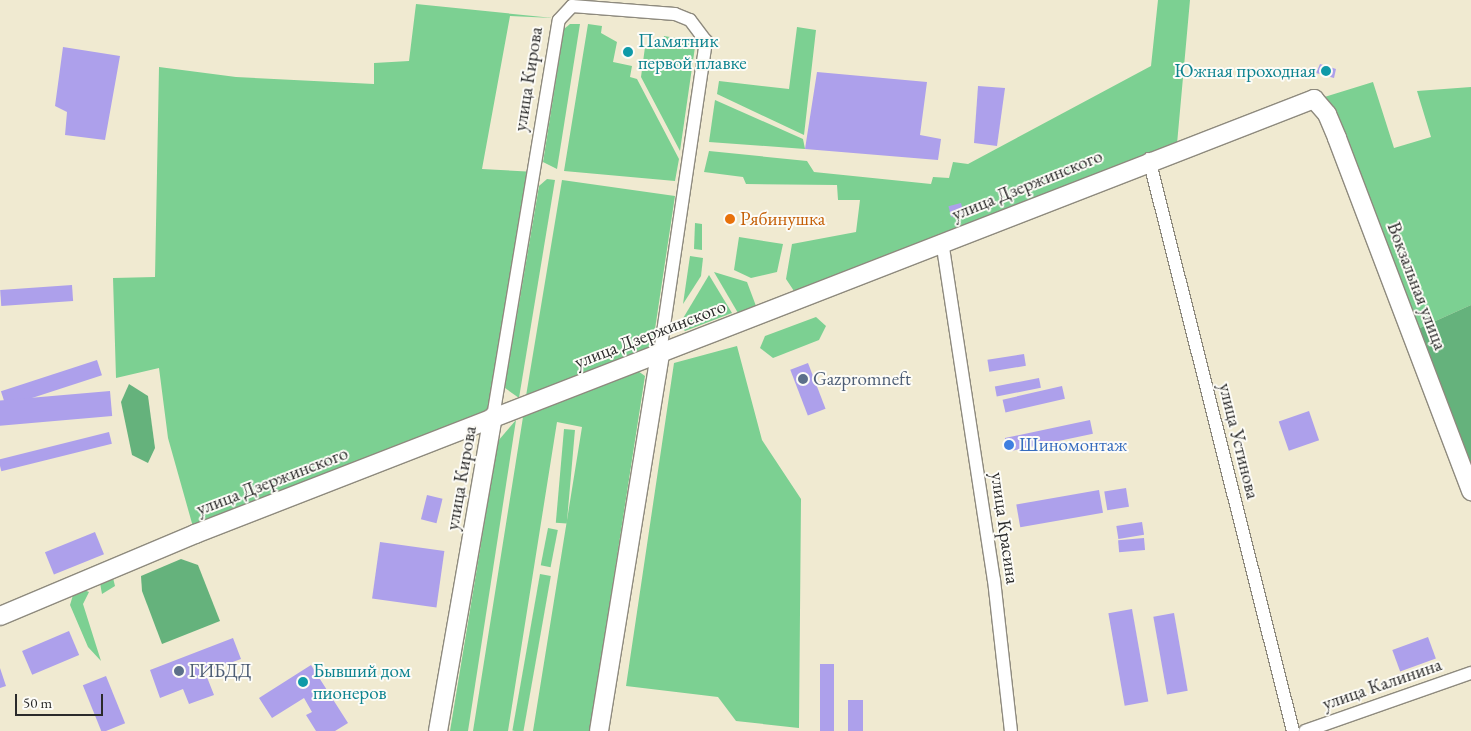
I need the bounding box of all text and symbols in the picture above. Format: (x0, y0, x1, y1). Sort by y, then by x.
street label: улица Кирова (508, 25, 548, 133)
place label: Памятник первой плавке (638, 30, 747, 74)
marker: Памятник первой плавке (622, 46, 634, 58)
place label: Южная проходная (1174, 60, 1316, 82)
marker: Южная проходная (1320, 65, 1332, 77)
street label: улица Дзержинского (948, 144, 1106, 226)
place label: Рябинушка (740, 208, 825, 230)
marker: Рябинушка (724, 213, 736, 225)
street label: Вокзальная улица (1382, 219, 1452, 353)
street label: улица Дзержинского (571, 295, 729, 373)
place label: Gazpromneft (813, 368, 911, 390)
marker: Gazpromneft (797, 373, 809, 385)
street label: улица Устинова (1214, 381, 1264, 501)
street label: улица Кирова (441, 424, 481, 532)
place label: Шиномонтаж (1019, 434, 1127, 456)
marker: Шиномонтаж (1003, 439, 1015, 451)
street label: улица Дзержинского (193, 442, 351, 520)
street label: улица Красина (986, 471, 1024, 585)
street label: улица Калинина (1319, 653, 1445, 715)
place label: ГИБДД (189, 660, 252, 682)
place label: Бывший дом пионеров (313, 660, 411, 704)
marker: ГИБДД (173, 665, 185, 677)
marker: Бывший дом пионеров (297, 676, 309, 688)
scale bar (18, 684, 105, 716)
text: 50 m (23, 693, 52, 712)

